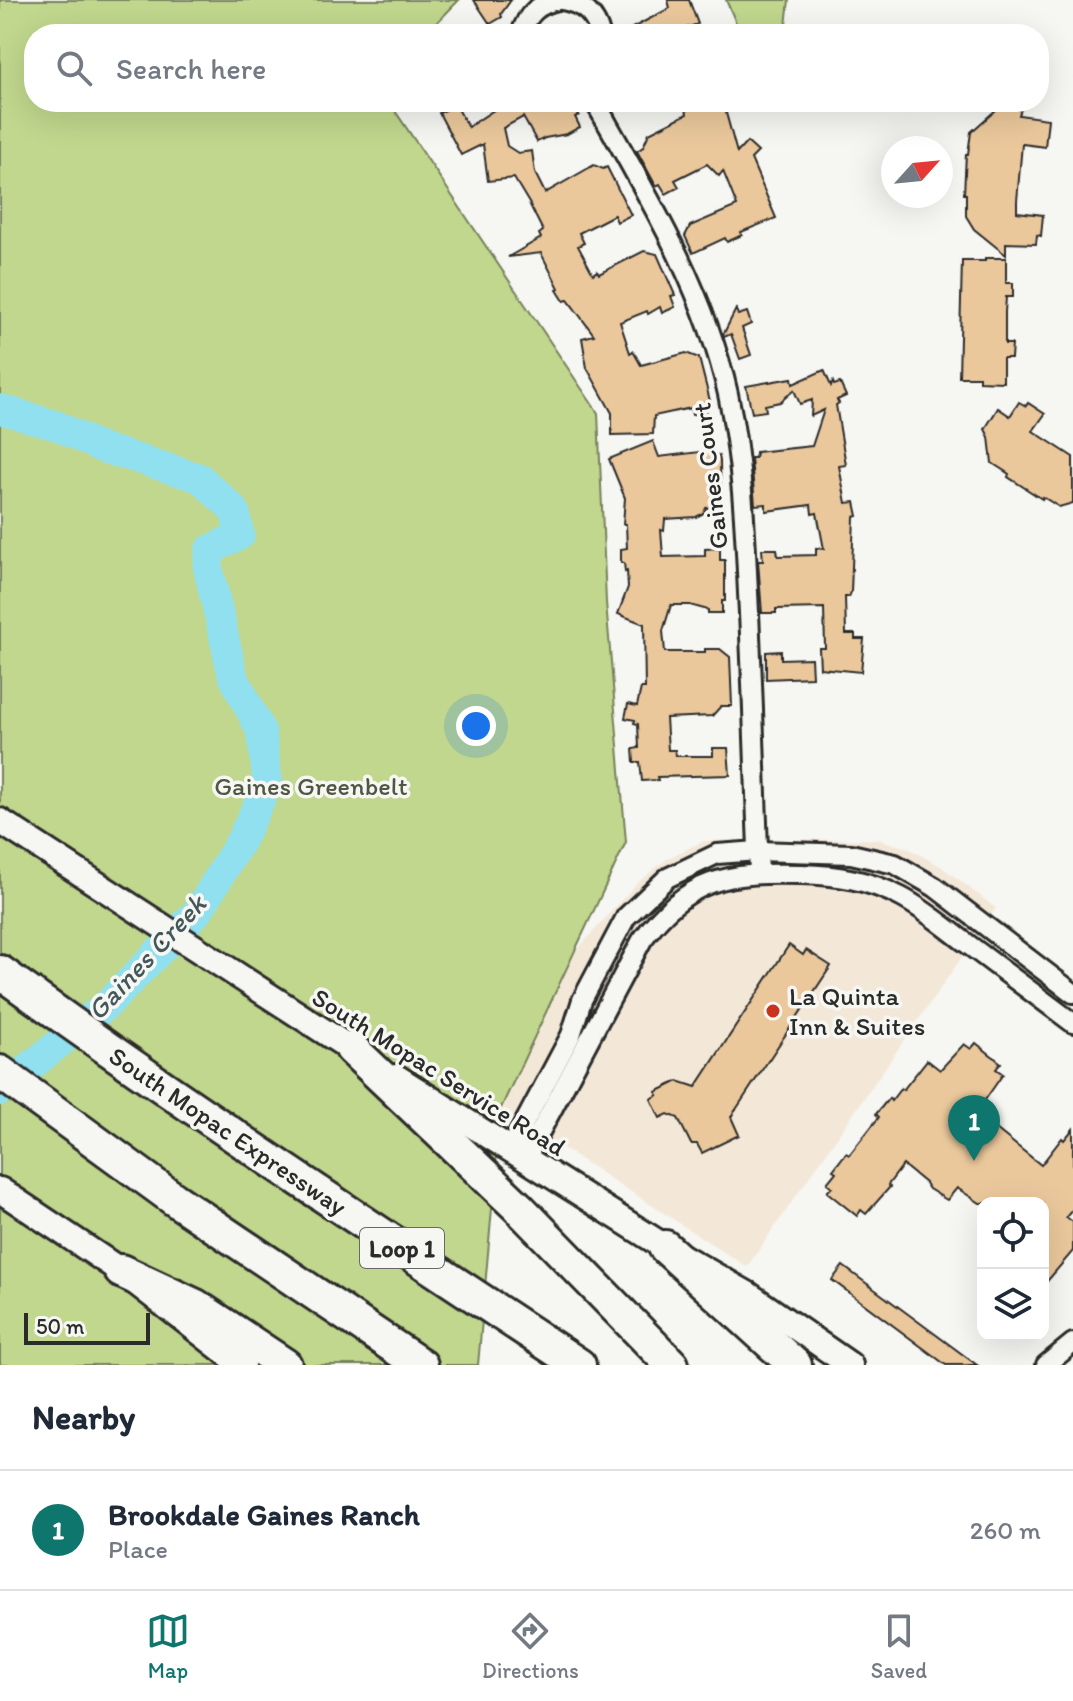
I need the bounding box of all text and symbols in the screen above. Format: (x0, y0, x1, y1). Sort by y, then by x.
search box (24, 24, 1049, 112)
icon: search (52, 46, 96, 90)
text: Search here (116, 50, 266, 87)
north arrow (881, 136, 953, 208)
street label: Gaines Court (685, 401, 735, 551)
your location (456, 706, 496, 746)
park label: Gaines Greenbelt (214, 770, 408, 802)
water label: Gaines Creek (79, 886, 214, 1027)
place label: La Quinta Inn & Suites (789, 980, 925, 1042)
street label: South Mopac Service Road (306, 981, 572, 1163)
marker: La Quinta Inn & Suites (764, 1002, 782, 1020)
street label: South Mopac Expressway (103, 1040, 353, 1222)
pin: 1 (948, 1095, 1000, 1161)
map controls (977, 1197, 1049, 1341)
button: locate (977, 1197, 1049, 1269)
road number: Loop 1 (360, 1228, 444, 1268)
button: layers (977, 1269, 1049, 1341)
scale bar (24, 1309, 150, 1345)
text: 50 m (36, 1313, 85, 1340)
text: Nearby (32, 1397, 135, 1438)
text: Brookdale Gaines Ranch (108, 1496, 420, 1533)
text: 1 (52, 1514, 64, 1546)
text: 260 m (970, 1514, 1041, 1546)
text: Place (108, 1533, 168, 1565)
tab: Map (146, 1609, 190, 1684)
tab: Directions (482, 1609, 579, 1684)
tab: Saved (871, 1609, 927, 1684)

